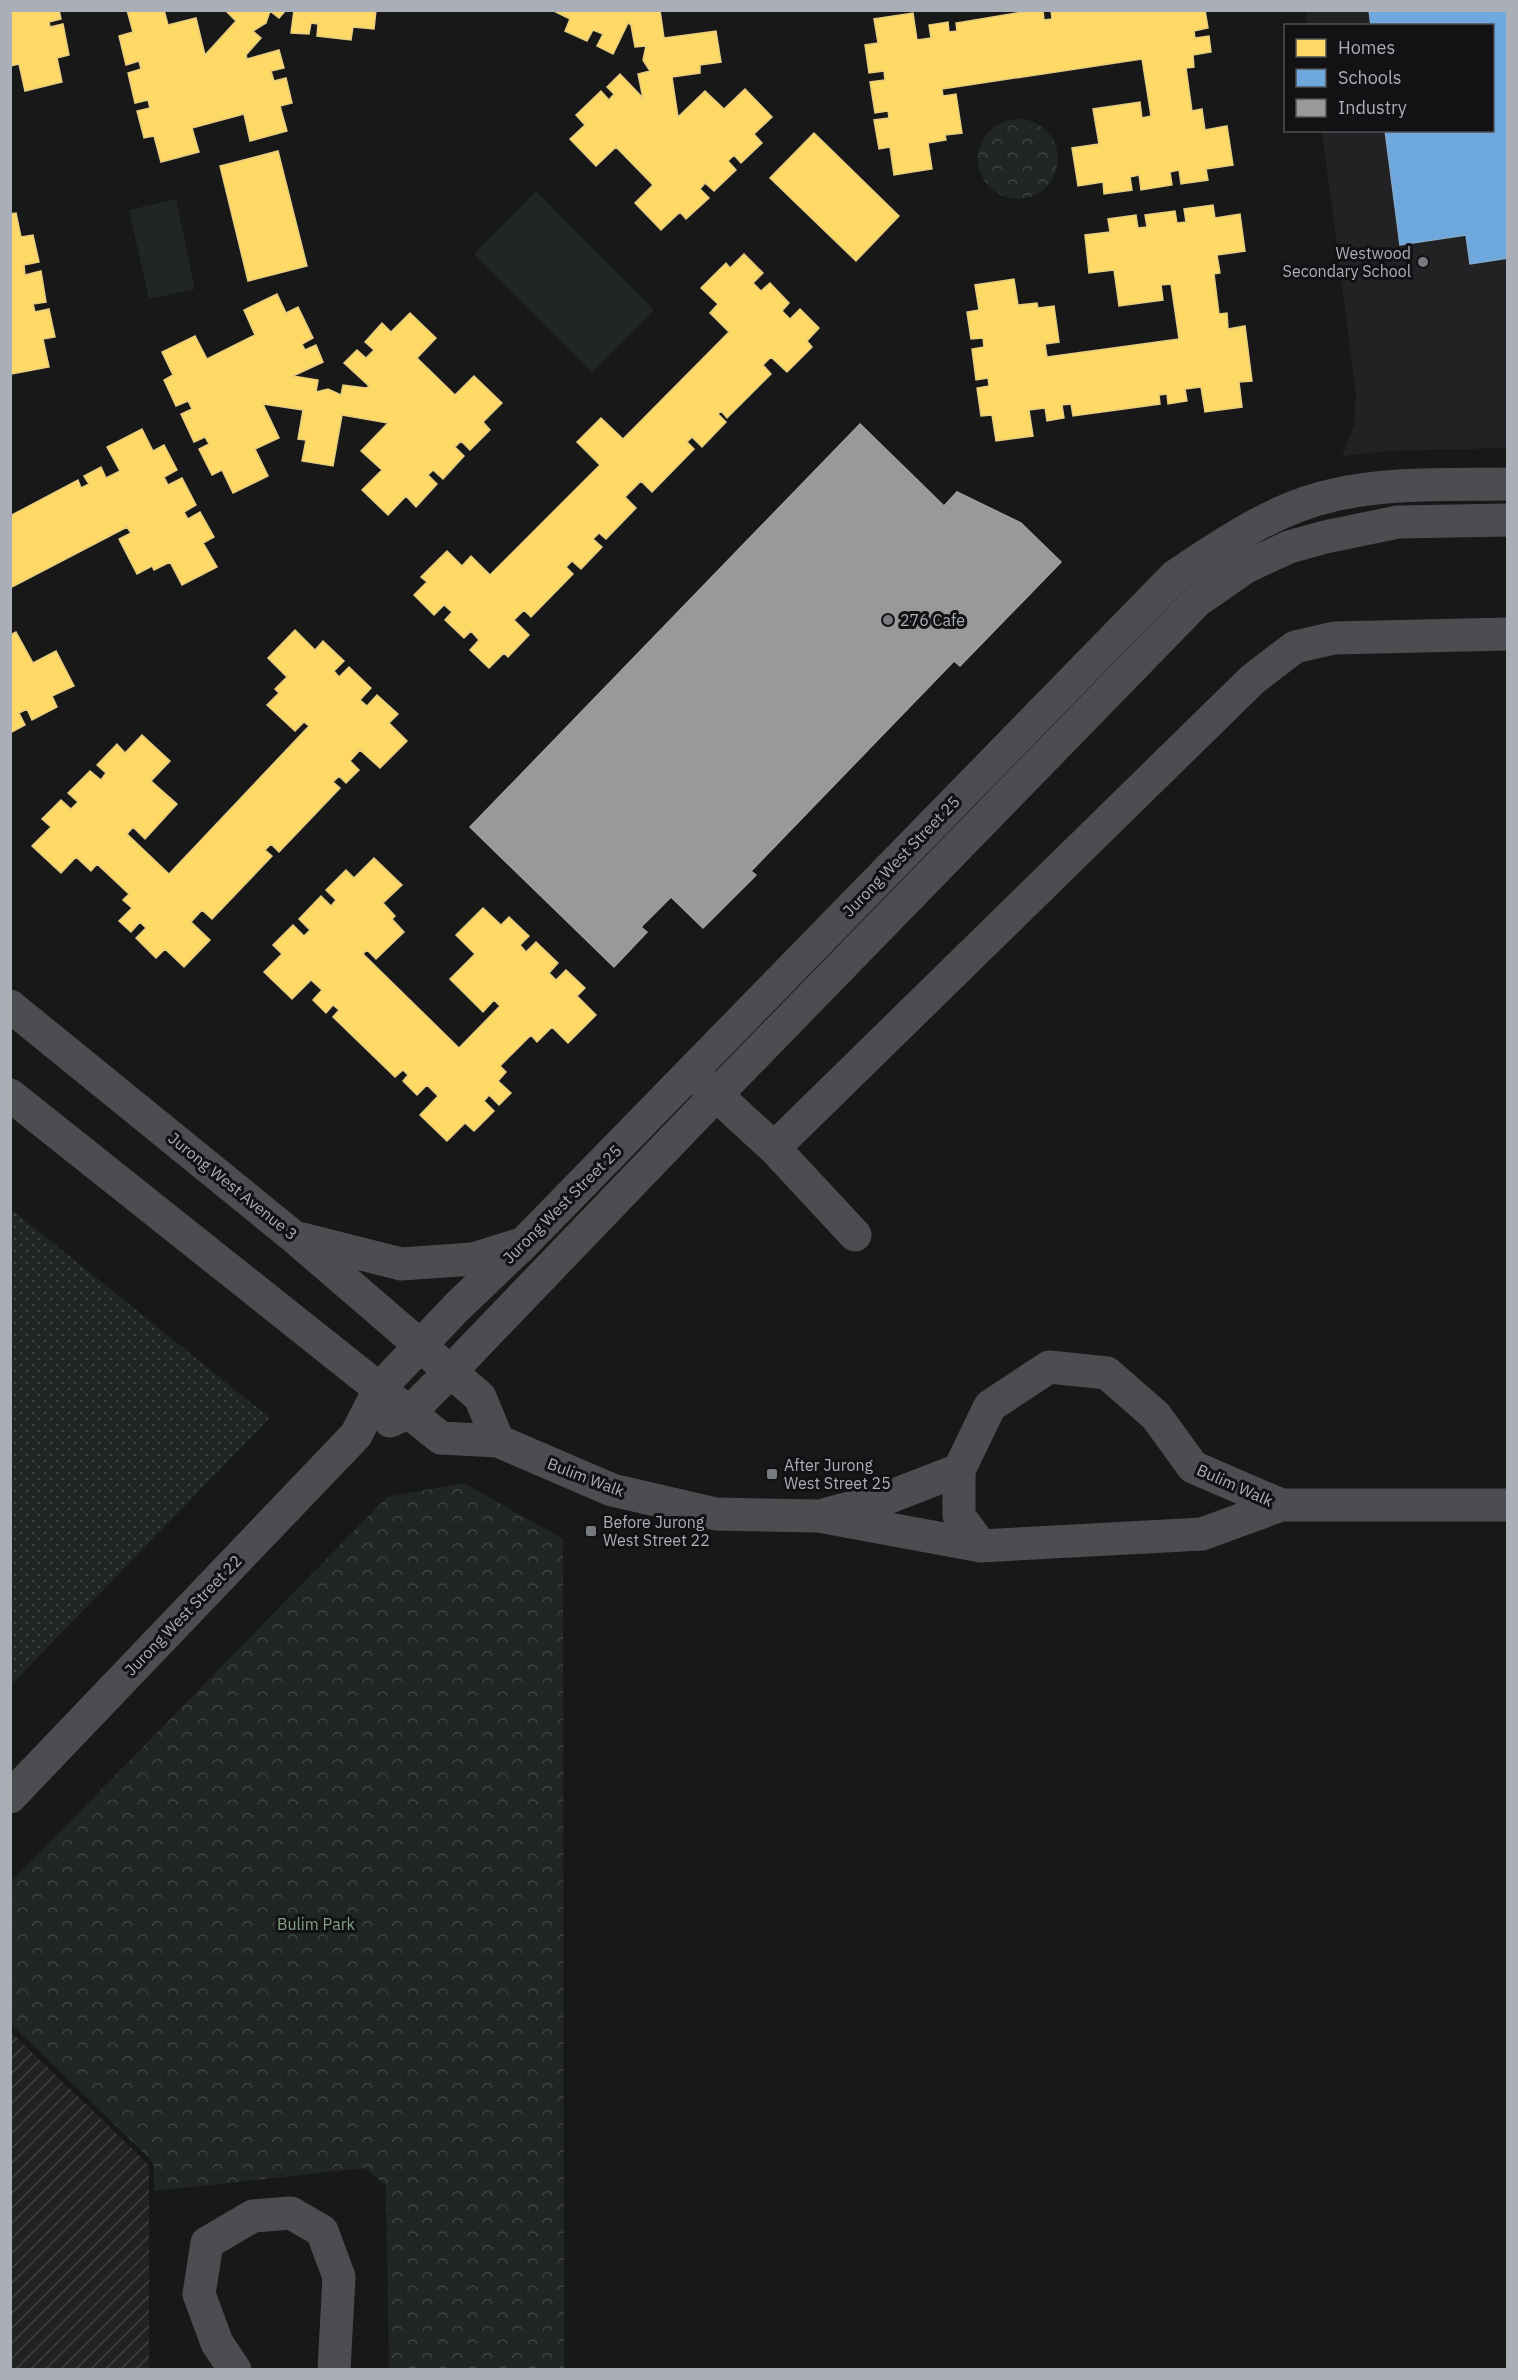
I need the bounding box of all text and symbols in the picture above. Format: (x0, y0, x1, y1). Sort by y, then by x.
legend (1284, 24, 1494, 132)
text: Homes (1338, 36, 1395, 59)
text: Schools (1338, 66, 1402, 89)
text: Industry (1338, 96, 1407, 119)
place label: Westwood Secondary School (1283, 243, 1411, 281)
marker: Westwood Secondary School (1416, 255, 1430, 269)
place label: 276 Cafe (900, 610, 965, 630)
marker: 276 Cafe (881, 613, 895, 627)
street label: Jurong West Street 25 (838, 791, 964, 921)
street label: Jurong West Avenue 3 (165, 1128, 301, 1244)
street label: Jurong West Street 25 (498, 1140, 626, 1268)
street label: Bulim Walk (545, 1453, 628, 1501)
place label: After Jurong West Street 25 (784, 1455, 891, 1493)
street label: Bulim Walk (1194, 1459, 1277, 1511)
marker: After Jurong West Street 25 (765, 1467, 779, 1481)
place label: Before Jurong West Street 22 (603, 1512, 710, 1550)
marker: Before Jurong West Street 22 (584, 1524, 598, 1538)
street label: Jurong West Street 22 (120, 1550, 246, 1680)
park label: Bulim Park (277, 1914, 356, 1934)

